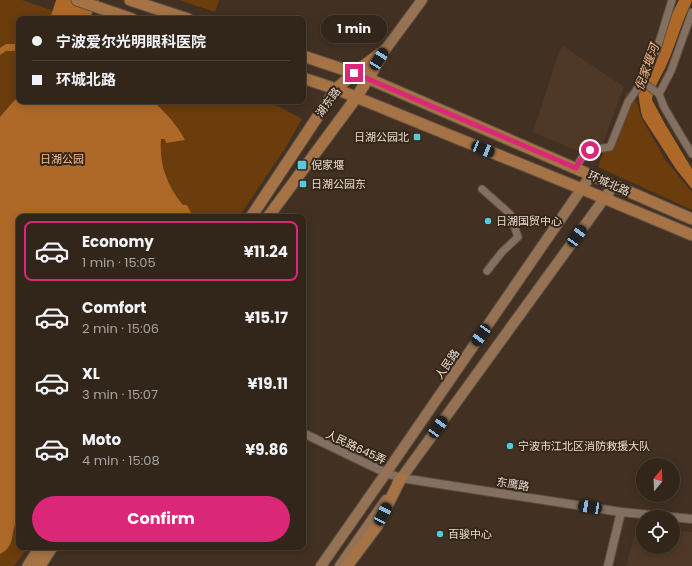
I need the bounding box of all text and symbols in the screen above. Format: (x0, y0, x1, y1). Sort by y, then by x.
callout: 1 min (321, 15, 387, 43)
text: 1 min (337, 19, 371, 38)
text: 宁波爱尔光明眼科医院 (56, 31, 206, 52)
water label: 倪家堰河 (630, 39, 663, 92)
car (368, 46, 390, 72)
route end (345, 64, 363, 82)
text: 环城北路 (56, 69, 116, 90)
street label: 湖东路 (312, 84, 344, 120)
place label: 日湖公园北 (354, 129, 409, 145)
marker: 日湖公园北 (412, 132, 422, 142)
car (470, 139, 496, 159)
route start (581, 141, 599, 159)
park label: 日湖公园 (40, 151, 84, 167)
place label: 倪家堰 (311, 157, 344, 173)
marker: 倪家堰 (296, 159, 308, 171)
street label: 环城北路 (586, 167, 632, 199)
place label: 日湖公园东 (311, 176, 366, 192)
marker: 日湖公园东 (298, 179, 308, 189)
place label: 日湖国贸中心 (496, 213, 562, 229)
marker: 日湖国贸中心 (483, 216, 493, 226)
car (565, 223, 589, 249)
text: Economy (82, 231, 154, 252)
icon: car (34, 233, 70, 269)
text: ¥11.24 (244, 241, 288, 262)
text: 1 min · 15:05 (82, 253, 156, 272)
text: Comfort (82, 297, 146, 318)
icon: car (34, 299, 70, 335)
text: ¥15.17 (245, 307, 288, 328)
text: 2 min · 15:06 (82, 319, 159, 338)
car (469, 322, 493, 348)
street label: 人民路 (431, 346, 463, 382)
text: XL (82, 363, 100, 384)
icon: car (34, 365, 70, 401)
text: ¥19.11 (248, 373, 288, 394)
text: 3 min · 15:07 (82, 385, 158, 404)
car (426, 414, 450, 440)
street label: 人民路645弄 (323, 426, 389, 468)
text: Moto (82, 429, 121, 450)
icon: car (34, 431, 70, 467)
place label: 宁波市江北区消防救援大队 (518, 438, 650, 454)
text: ¥9.86 (245, 439, 288, 460)
marker: 宁波市江北区消防救援大队 (505, 441, 515, 451)
text: 4 min · 15:08 (82, 451, 160, 470)
north arrow (636, 458, 680, 502)
map controls (636, 458, 680, 554)
street label: 东鹰路 (495, 474, 531, 494)
button: Confirm (32, 496, 290, 542)
car (577, 499, 603, 515)
car (372, 501, 394, 527)
button: locate (636, 510, 680, 554)
place label: 百骏中心 (448, 526, 492, 542)
marker: 百骏中心 (435, 529, 445, 539)

